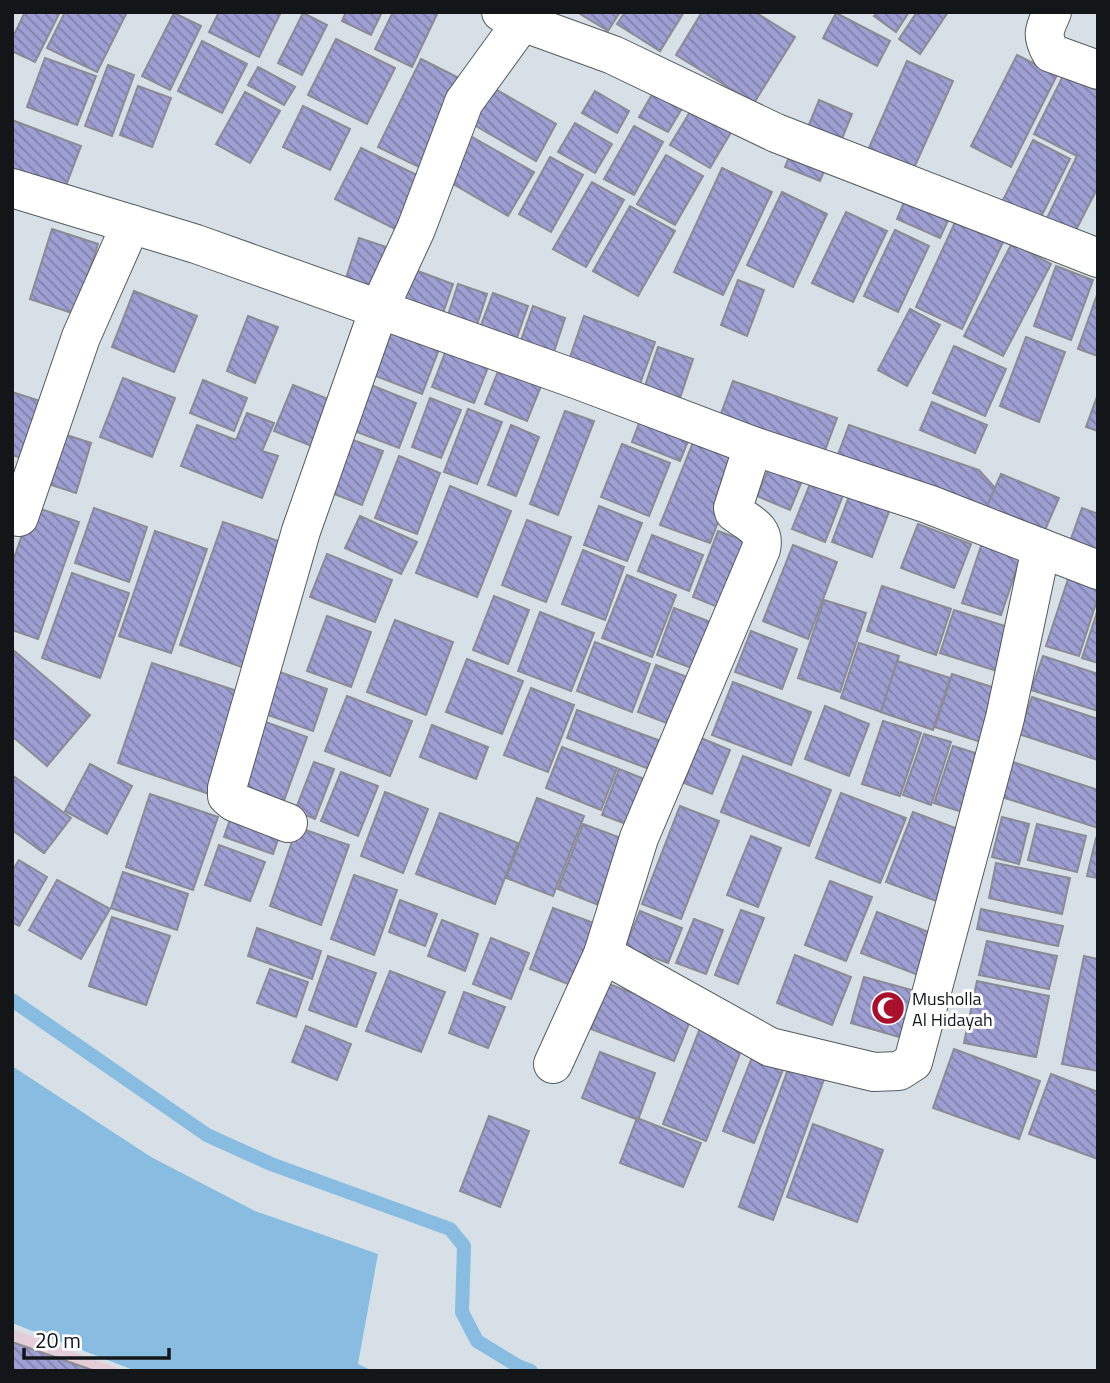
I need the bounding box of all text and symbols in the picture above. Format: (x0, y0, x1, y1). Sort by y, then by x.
place label: Musholla Al Hidayah (912, 985, 993, 1033)
mosque icon: Musholla Al Hidayah (869, 989, 907, 1027)
scale bar (24, 1316, 170, 1360)
text: 20 m (35, 1324, 81, 1356)

